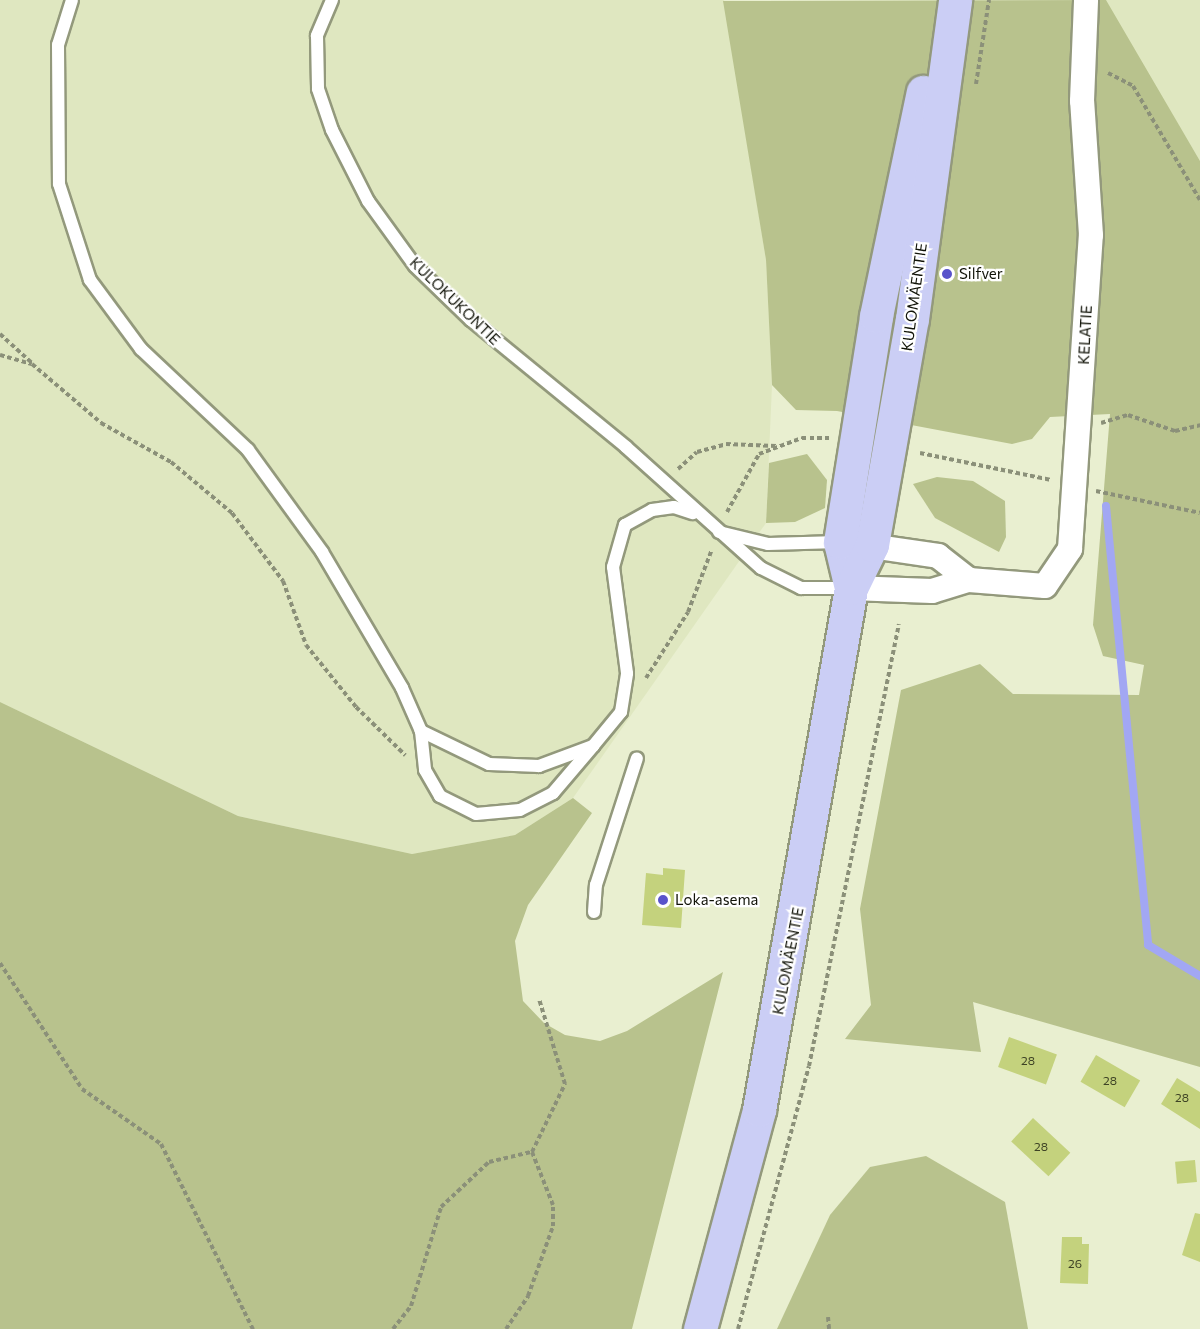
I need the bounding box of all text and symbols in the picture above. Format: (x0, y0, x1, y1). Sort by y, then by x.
street label: KULOMÄENTIE (898, 242, 930, 352)
street label: KULOKUKONTIE (406, 253, 504, 349)
place label: Silfver (959, 265, 1003, 283)
marker: Silfver (940, 267, 954, 281)
street label: KELATIE (1074, 305, 1096, 365)
place label: Loka-asema (675, 891, 758, 909)
marker: Loka-asema (656, 893, 670, 907)
street label: KULOMÄENTIE (769, 906, 807, 1016)
house number: 28 (1021, 1054, 1035, 1068)
house number: 28 (1103, 1074, 1117, 1088)
house number: 28 (1175, 1091, 1189, 1105)
house number: 28 (1034, 1140, 1048, 1154)
house number: 26 (1068, 1257, 1082, 1271)

